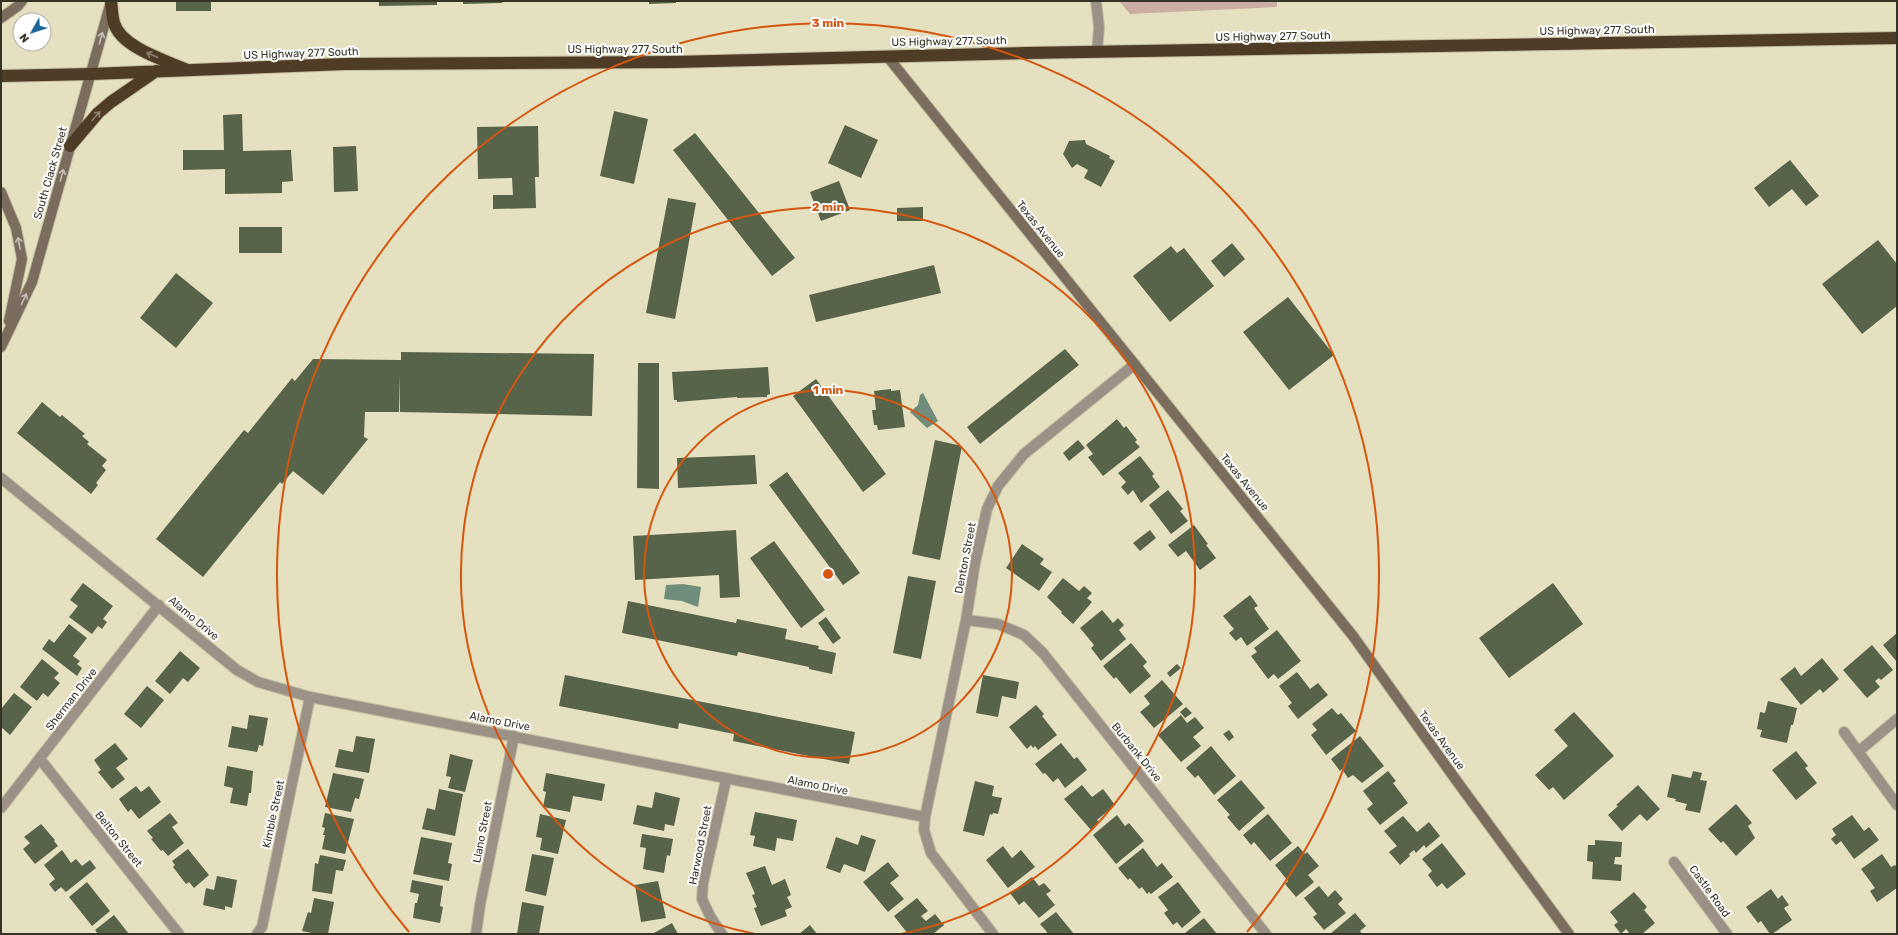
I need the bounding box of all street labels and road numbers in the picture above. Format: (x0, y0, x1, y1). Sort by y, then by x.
street label: US Highway 277 South (1539, 23, 1655, 38)
street label: US Highway 277 South (1215, 29, 1331, 44)
street label: US Highway 277 South (891, 34, 1007, 49)
street label: US Highway 277 South (567, 43, 683, 56)
street label: US Highway 277 South (243, 45, 359, 62)
street label: South Clack Street (31, 125, 70, 221)
street label: Texas Avenue (1014, 198, 1068, 261)
street label: Texas Avenue (1218, 451, 1272, 514)
street label: Denton Street (952, 521, 979, 595)
street label: Alamo Drive (166, 594, 221, 643)
street label: Sherman Drive (43, 666, 100, 733)
street label: Texas Avenue (1416, 708, 1467, 772)
street label: Alamo Drive (469, 709, 531, 734)
street label: Burbank Drive (1109, 720, 1164, 784)
street label: Alamo Drive (787, 773, 849, 798)
street label: Kimble Street (260, 778, 287, 849)
street label: Llano Street (470, 800, 495, 864)
street label: Harwood Street (686, 804, 715, 886)
street label: Belton Street (92, 809, 145, 870)
street label: Castle Road (1686, 863, 1733, 920)

